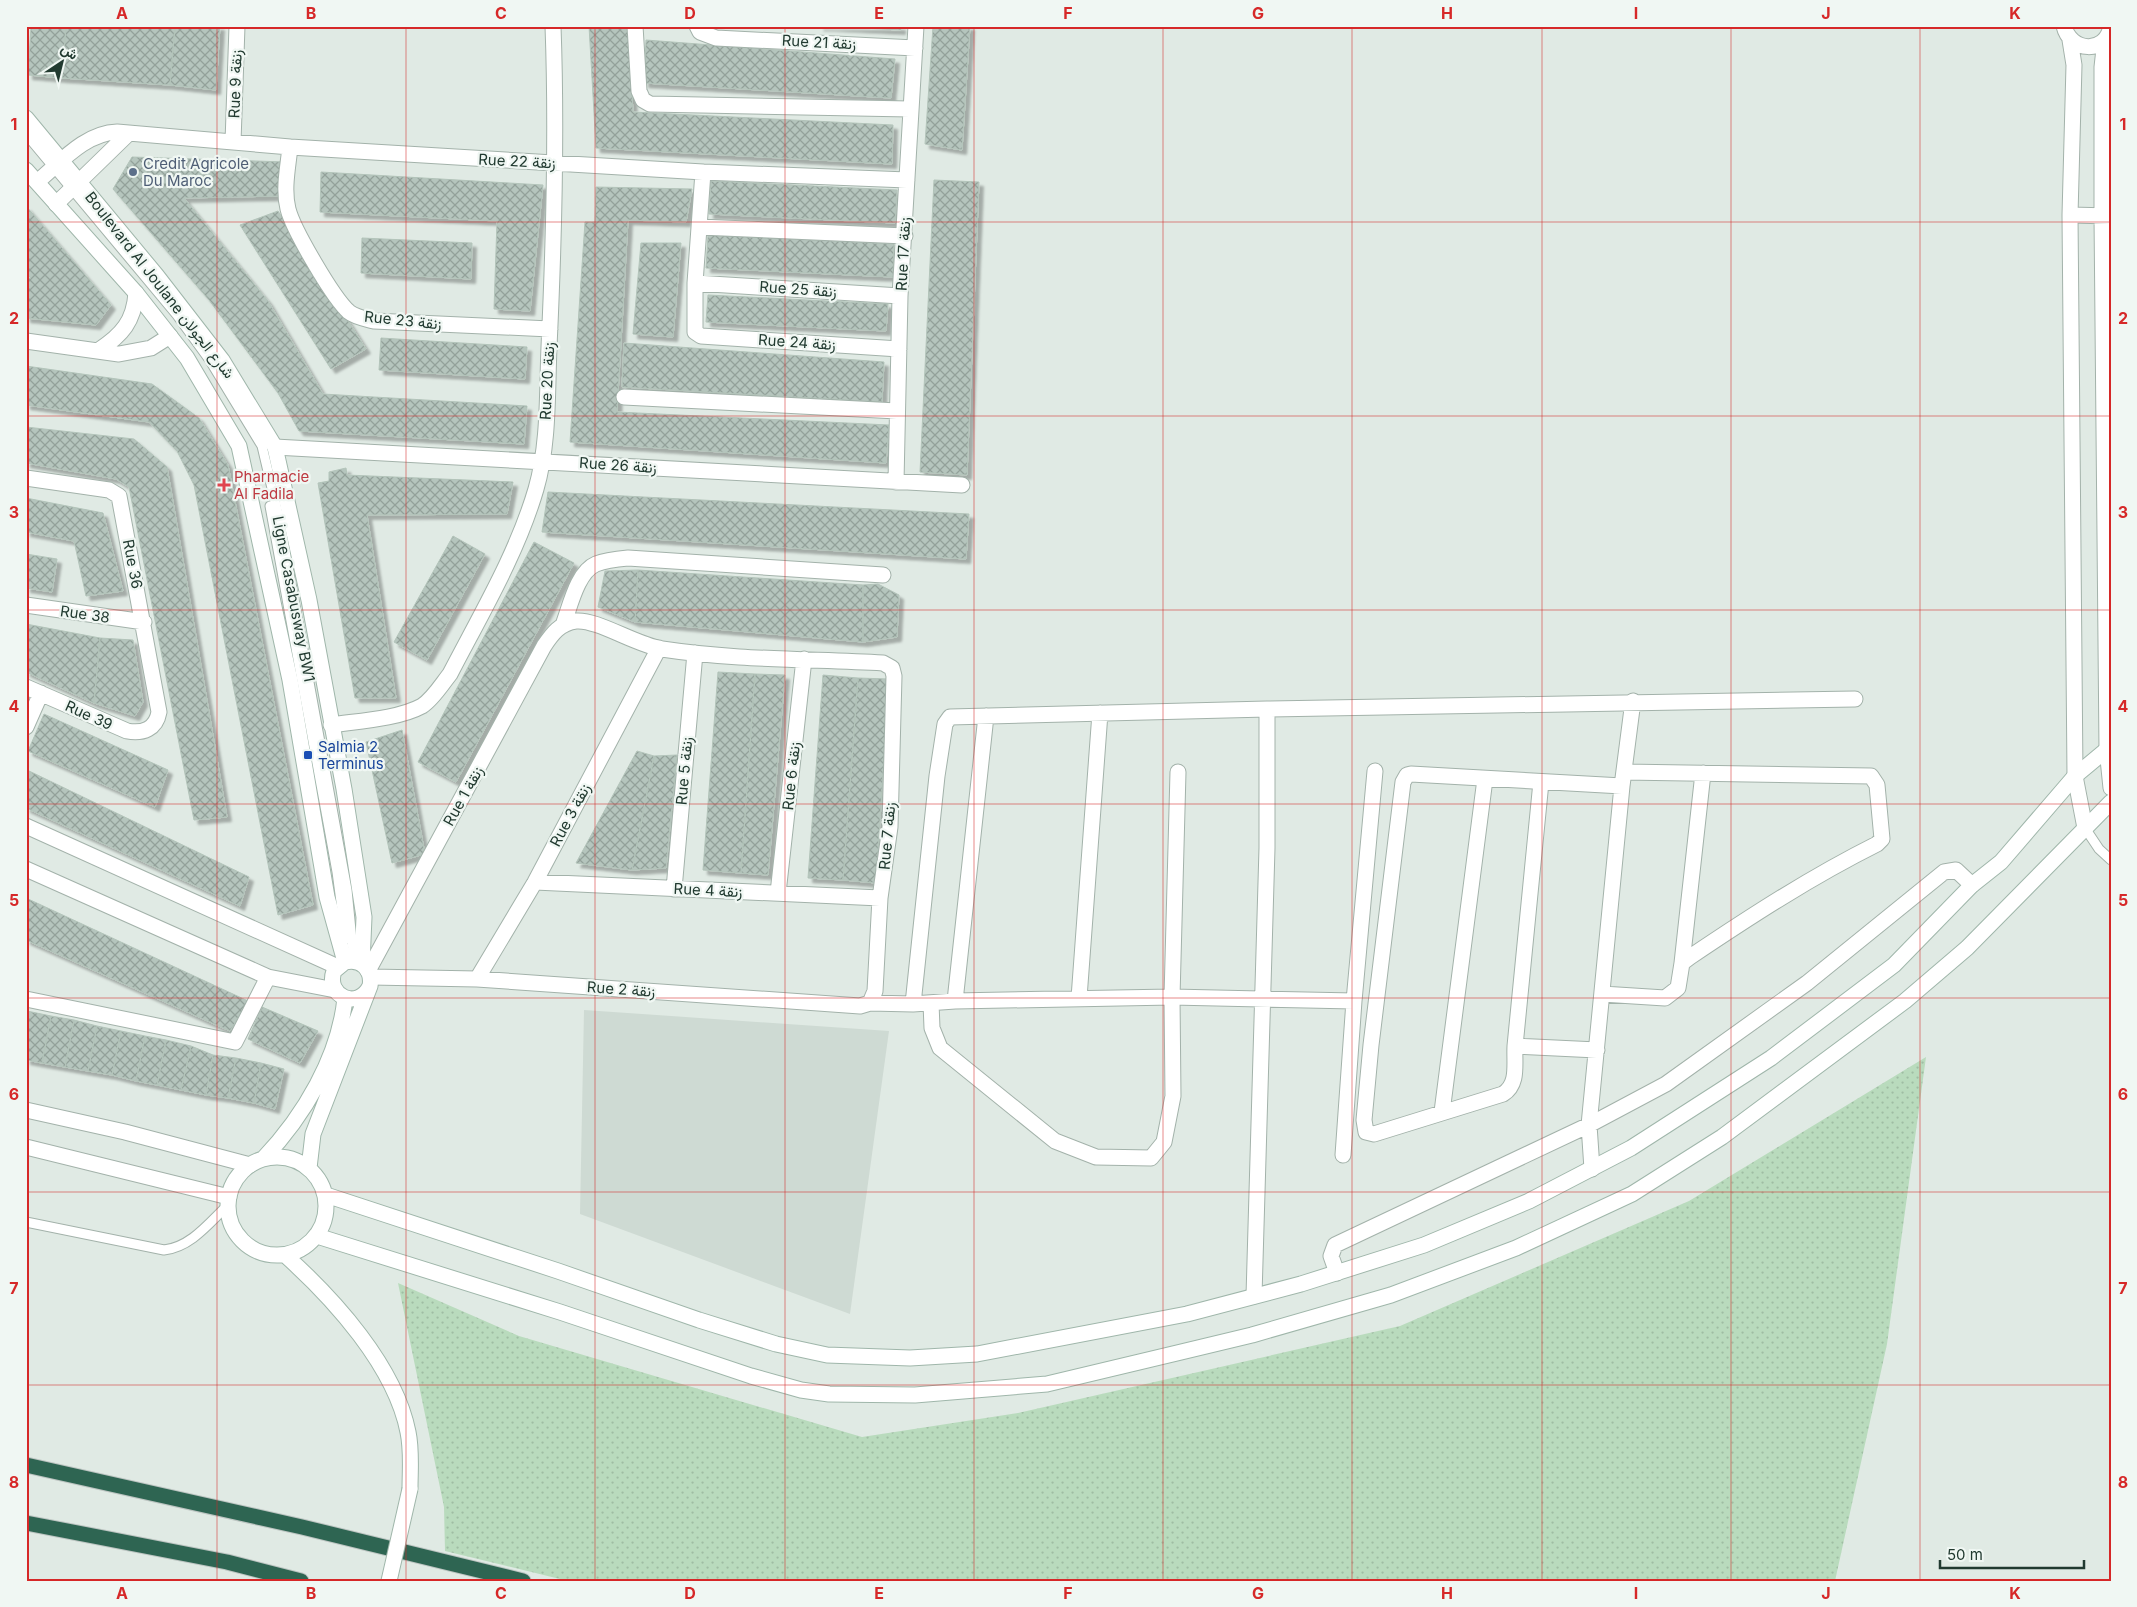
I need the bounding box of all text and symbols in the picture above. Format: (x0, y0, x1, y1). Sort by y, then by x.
text: A (116, 3, 128, 23)
text: B (306, 3, 316, 23)
text: C (495, 3, 507, 23)
text: D (684, 3, 696, 23)
text: E (874, 3, 884, 23)
text: F (1063, 3, 1073, 23)
text: G (1252, 3, 1264, 23)
text: H (1441, 3, 1453, 23)
text: I (1634, 3, 1638, 23)
text: J (1821, 3, 1831, 23)
text: K (2009, 3, 2021, 23)
street label: Rue 21 زنقة (781, 31, 857, 53)
north arrow (38, 38, 88, 88)
text: ش (57, 39, 82, 64)
street label: Rue 9 زنقة (224, 49, 246, 119)
text: 1 (11, 114, 17, 134)
text: 1 (2120, 114, 2126, 134)
street label: Rue 22 زنقة (478, 149, 556, 173)
place label: Credit Agricole Du Maroc (143, 154, 249, 190)
marker: Credit Agricole Du Maroc (127, 166, 139, 178)
street label: Boulevard Al Joulane شارع الجولان (80, 188, 239, 383)
street label: Rue 17 زنقة (892, 217, 914, 291)
street label: Rue 25 زنقة (759, 277, 837, 301)
street label: Rue 23 زنقة (363, 306, 443, 334)
text: 2 (9, 308, 19, 328)
text: 2 (2118, 308, 2128, 328)
street label: Rue 24 زنقة (757, 330, 837, 354)
street label: Rue 20 زنقة (535, 342, 559, 420)
street label: Rue 26 زنقة (579, 453, 657, 477)
place label: Pharmacie Al Fadila (234, 467, 309, 503)
marker: Pharmacie Al Fadila (218, 479, 230, 491)
text: 3 (9, 502, 19, 522)
text: 3 (2118, 502, 2128, 522)
street label: Ligne Casabusway BW1 (269, 514, 319, 684)
street label: Rue 36 (119, 538, 147, 590)
street label: Rue 38 (59, 601, 111, 627)
text: 4 (9, 696, 20, 716)
street label: Rue 39 (62, 696, 116, 734)
text: 4 (2118, 696, 2129, 716)
street label: Rue 5 زنقة (672, 736, 696, 806)
place label: Salmia 2 Terminus (318, 737, 384, 773)
street label: Rue 6 زنقة (778, 741, 804, 811)
marker: Salmia 2 Terminus (302, 749, 314, 761)
street label: Rue 1 زنقة (439, 763, 487, 829)
street label: Rue 3 زنقة (546, 780, 594, 850)
street label: Rue 7 زنقة (875, 801, 899, 871)
street label: Rue 4 زنقة (673, 879, 743, 901)
text: 5 (9, 890, 19, 910)
text: 5 (2118, 890, 2128, 910)
street label: Rue 2 زنقة (586, 977, 656, 1001)
text: 6 (9, 1084, 19, 1104)
text: 6 (2118, 1084, 2128, 1104)
text: 7 (9, 1278, 19, 1298)
text: 7 (2118, 1278, 2128, 1298)
text: 8 (9, 1472, 19, 1492)
text: 8 (2118, 1472, 2128, 1492)
scale bar (1940, 1537, 2083, 1569)
text: 50 m (1947, 1545, 1983, 1564)
text: A (116, 1583, 128, 1603)
text: B (306, 1583, 316, 1603)
text: C (495, 1583, 507, 1603)
text: D (684, 1583, 696, 1603)
text: E (874, 1583, 884, 1603)
text: F (1063, 1583, 1073, 1603)
text: G (1252, 1583, 1264, 1603)
text: H (1441, 1583, 1453, 1603)
text: I (1634, 1583, 1638, 1603)
text: J (1821, 1583, 1831, 1603)
text: K (2009, 1583, 2021, 1603)

